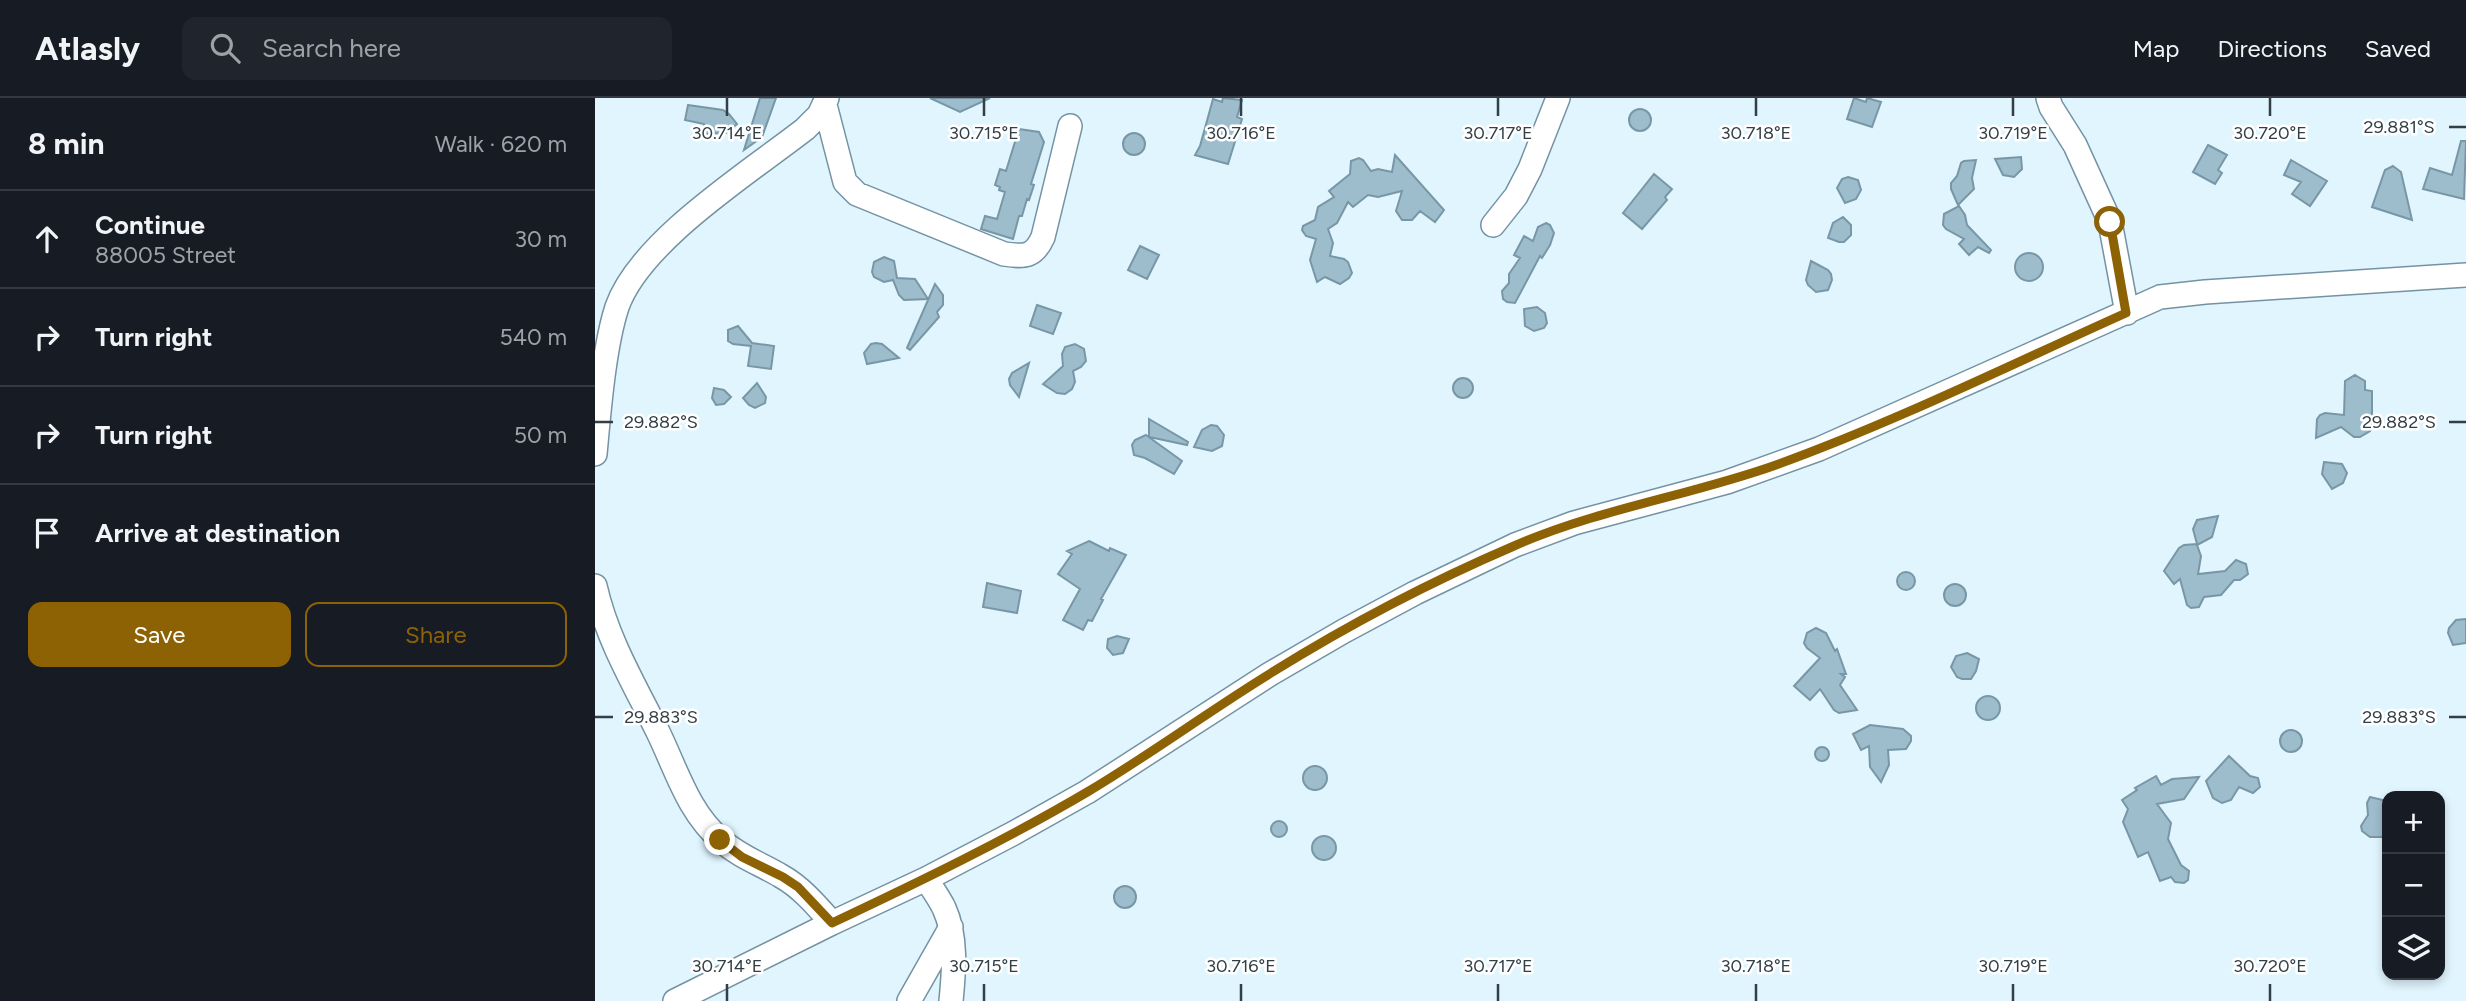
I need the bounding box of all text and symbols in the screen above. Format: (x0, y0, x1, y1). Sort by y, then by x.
search box (182, 17, 672, 80)
text: Atlasly (35, 29, 140, 68)
icon: search (206, 29, 244, 67)
text: Search here (262, 32, 401, 64)
text: Map (2133, 34, 2179, 63)
text: Directions (2217, 34, 2327, 63)
text: Saved (2365, 34, 2431, 63)
text: 29.881°S (2363, 116, 2435, 138)
text: 30.714°E (692, 122, 762, 144)
text: 30.715°E (949, 122, 1019, 144)
text: 30.716°E (1206, 122, 1276, 144)
text: 30.717°E (1463, 122, 1533, 144)
text: 30.718°E (1721, 122, 1791, 144)
text: 30.719°E (1978, 122, 2048, 144)
text: 30.720°E (2233, 122, 2307, 144)
text: 8 min (28, 125, 105, 162)
text: Walk · 620 m (435, 130, 567, 158)
route start (2094, 206, 2125, 237)
text: Continue (95, 209, 205, 241)
icon: ahead (28, 220, 66, 258)
text: 30 m (514, 225, 567, 253)
text: 88005 Street (95, 241, 236, 269)
icon: right (28, 318, 66, 356)
text: Turn right (95, 321, 212, 353)
text: 540 m (499, 323, 567, 351)
text: 29.882°S (624, 411, 698, 433)
text: 29.882°S (2362, 411, 2436, 433)
icon: right (28, 416, 66, 454)
text: Turn right (95, 419, 212, 451)
text: 50 m (514, 421, 567, 449)
icon: arrive (28, 514, 66, 552)
text: Arrive at destination (95, 517, 340, 549)
button: Save (28, 602, 291, 667)
button: Share (305, 602, 567, 667)
text: 29.883°S (624, 706, 698, 728)
text: 29.883°S (2362, 706, 2436, 728)
map controls (2382, 791, 2445, 980)
button: + (2382, 791, 2445, 854)
route end (704, 824, 735, 855)
button: − (2382, 854, 2445, 917)
button: layers (2382, 917, 2445, 980)
text: 30.714°E (692, 955, 762, 977)
text: 30.715°E (949, 955, 1019, 977)
text: 30.716°E (1206, 955, 1276, 977)
text: 30.717°E (1463, 955, 1533, 977)
text: 30.718°E (1721, 955, 1791, 977)
text: 30.719°E (1978, 955, 2048, 977)
text: 30.720°E (2233, 955, 2307, 977)

